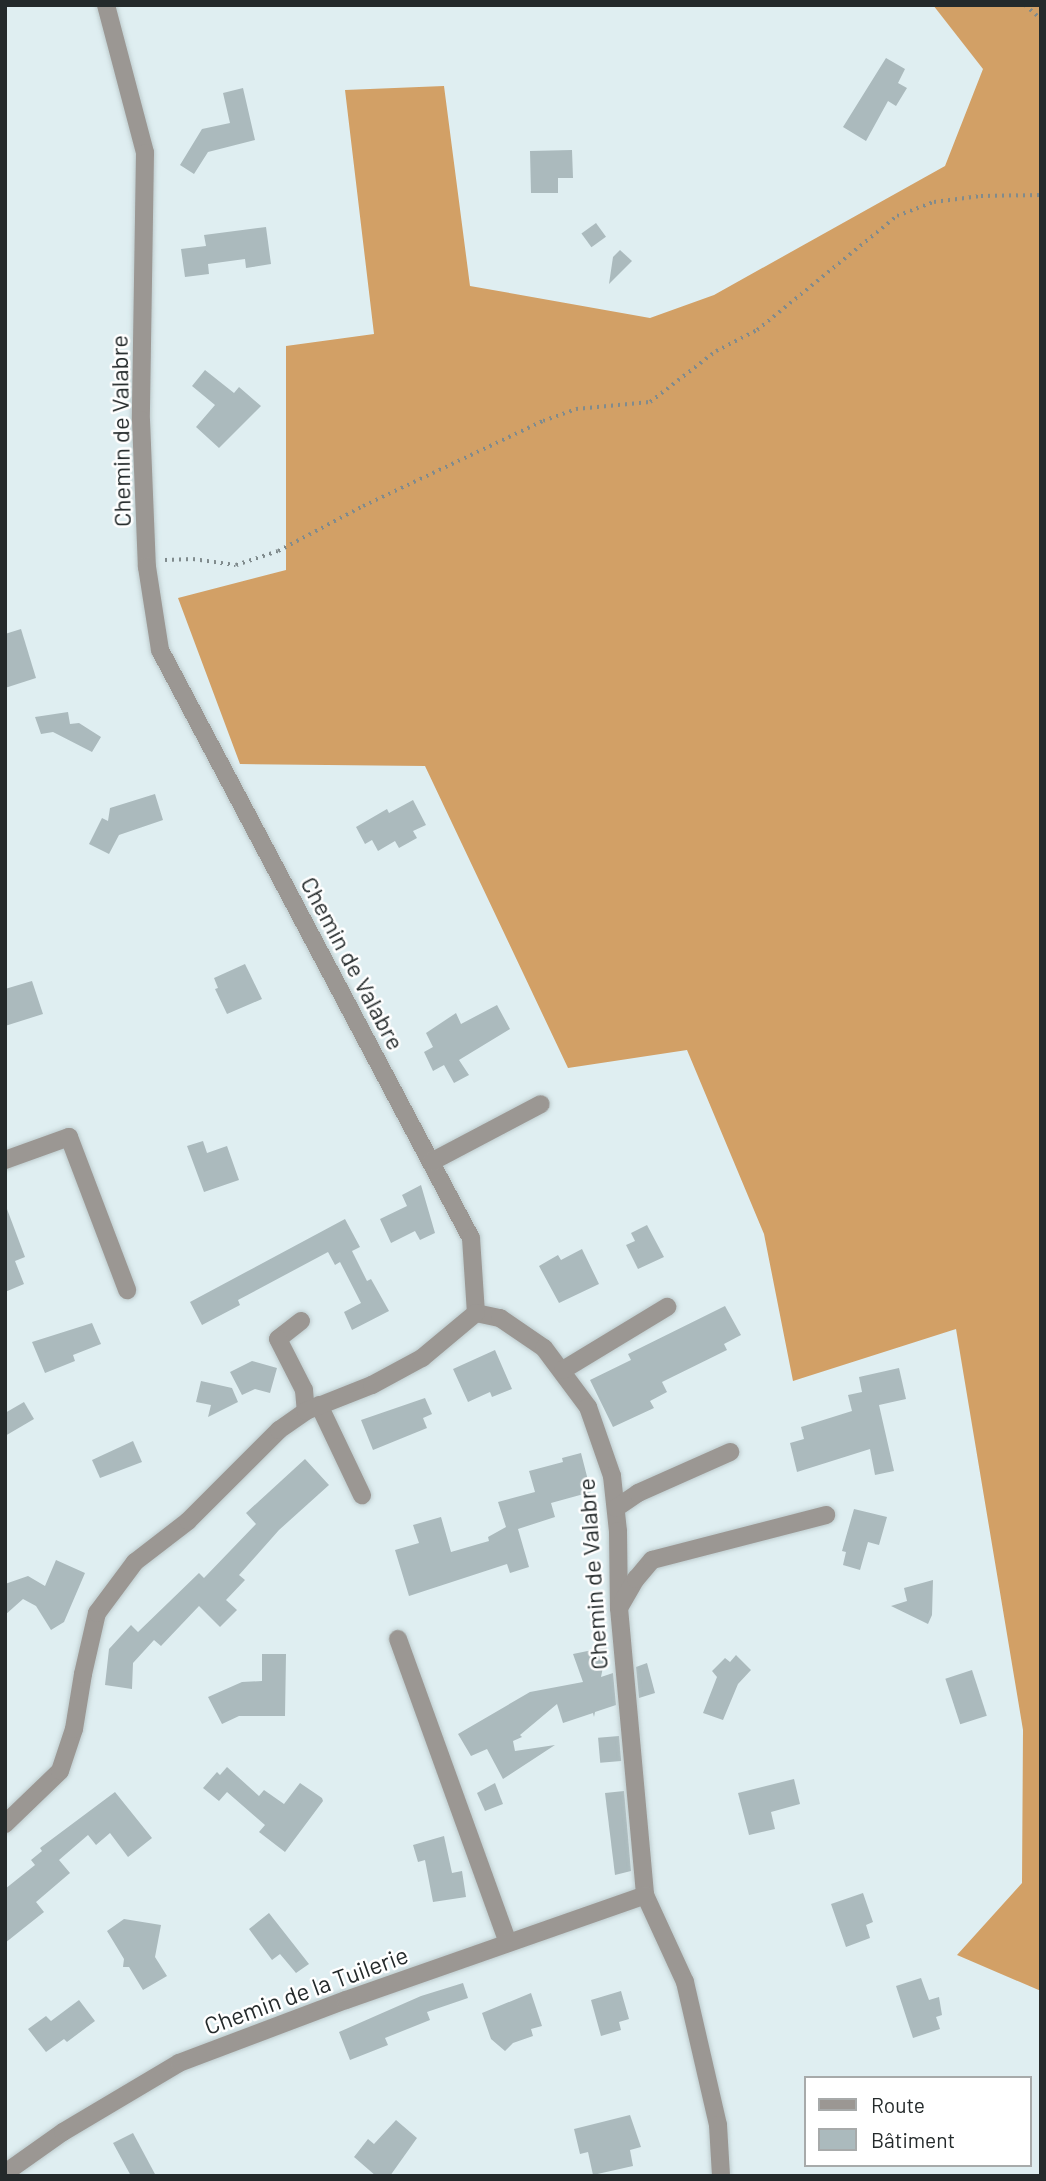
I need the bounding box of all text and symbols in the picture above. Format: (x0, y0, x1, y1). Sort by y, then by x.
street label: Chemin de Valabre (104, 335, 136, 527)
street label: Chemin de Valabre (295, 871, 411, 1055)
street label: Chemin de Valabre (571, 1477, 613, 1671)
street label: Chemin de la Tuilerie (200, 1940, 412, 2040)
legend (804, 2076, 1032, 2167)
text: Route (871, 2092, 925, 2117)
text: Bâtiment (871, 2127, 955, 2152)

